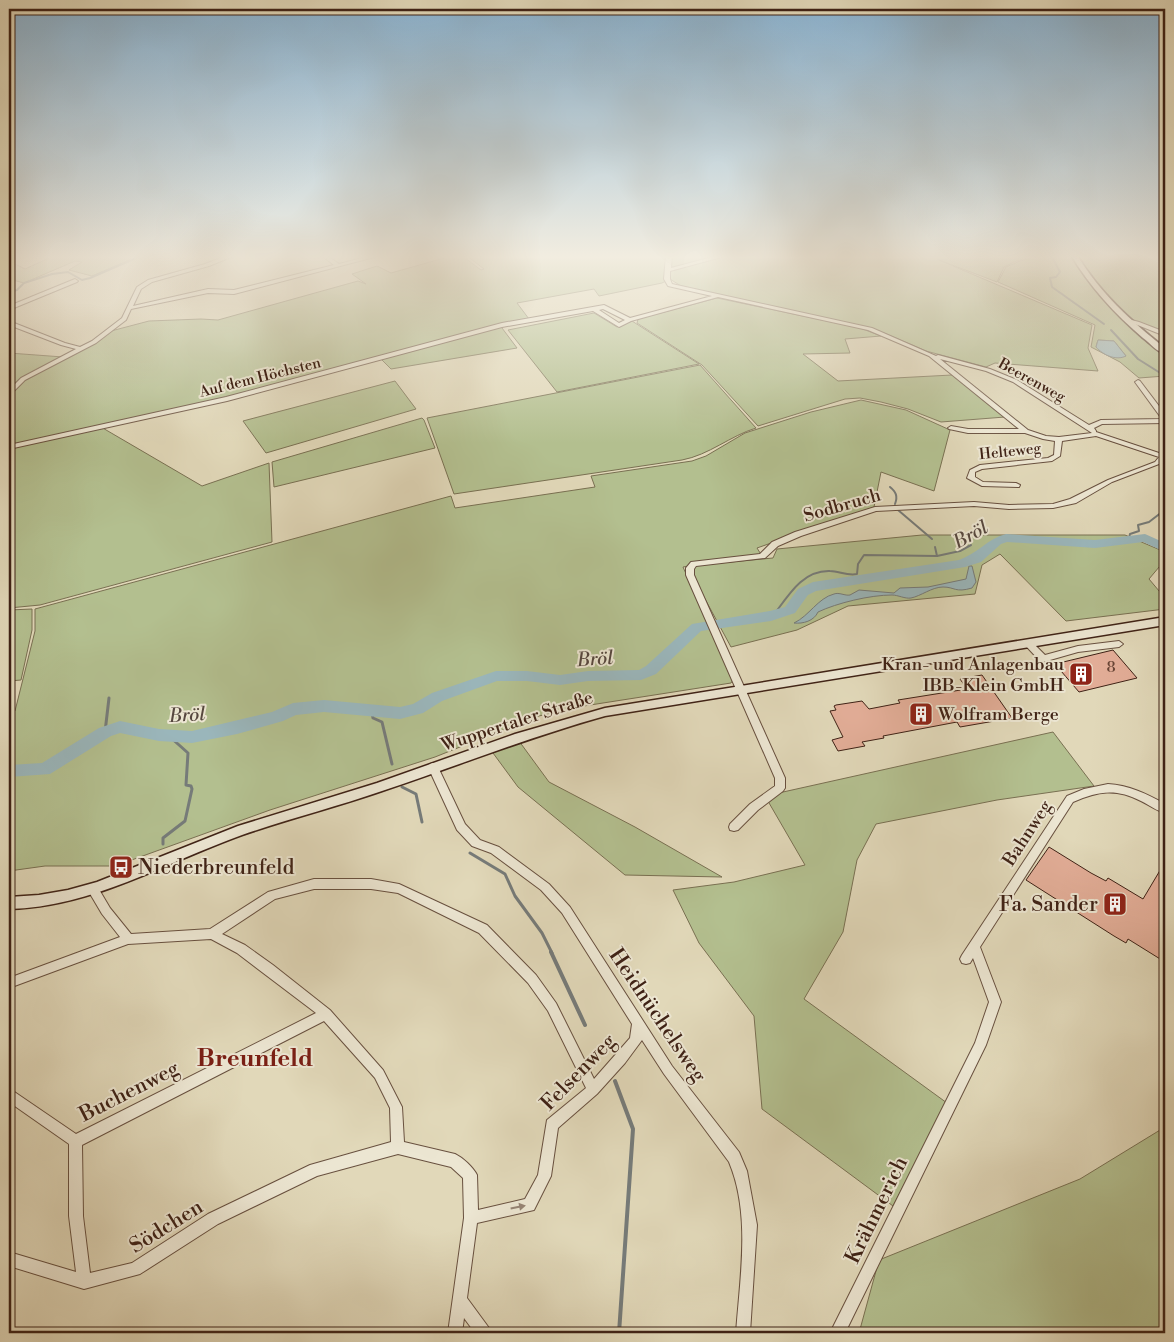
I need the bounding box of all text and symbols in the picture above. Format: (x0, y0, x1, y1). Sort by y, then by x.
street label: Auf dem Höchsten (196, 353, 323, 402)
street label: Beerenweg (994, 354, 1069, 407)
street label: Helteweg (978, 439, 1042, 464)
street label: Sodbruch (801, 483, 884, 527)
water label: Bröl (948, 516, 992, 555)
water label: Bröl (575, 646, 614, 672)
place label: Kran- und Anlagenbau IBB-Klein GmbH (882, 653, 1065, 697)
house number: 8 (1106, 658, 1116, 677)
building icon: Kran- und Anlagenbau IBB-Klein GmbH (1068, 661, 1094, 687)
street label: Wuppertaler Straße (437, 686, 596, 757)
building icon: Wolfram Berge (908, 701, 934, 727)
water label: Bröl (167, 702, 206, 728)
place label: Wolfram Berge (937, 703, 1059, 726)
street label: Bahnweg (997, 795, 1058, 871)
bus stop icon: Niederbreunfeld (108, 854, 134, 880)
place label: Niederbreunfeld (138, 855, 295, 881)
building icon: Fa. Sander (1102, 891, 1128, 917)
place label: Fa. Sander (999, 892, 1098, 918)
street label: Heidnüchelsweg (603, 944, 712, 1088)
street label: Felsenweg (536, 1029, 622, 1117)
district label: Breunfeld (197, 1044, 313, 1074)
street label: Buchenweg (74, 1056, 184, 1129)
street label: Krähmerich (840, 1152, 914, 1268)
street label: Södchen (125, 1194, 209, 1260)
one-way arrow (511, 1203, 526, 1211)

